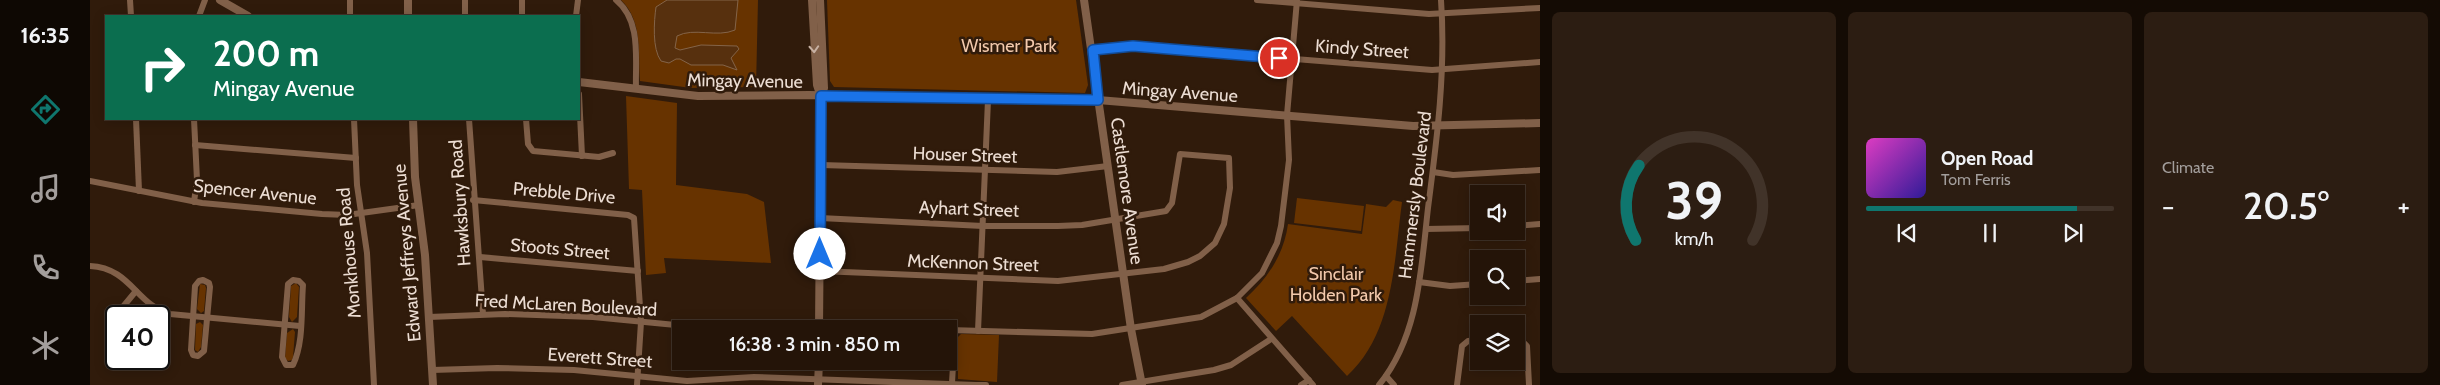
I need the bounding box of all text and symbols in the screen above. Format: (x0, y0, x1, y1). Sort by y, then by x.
text: 16:35 (20, 22, 70, 49)
text: 200 m (213, 32, 319, 75)
icon: right (130, 35, 195, 100)
park label: Wismer Park (961, 35, 1058, 57)
street label: Kindy Street (1314, 35, 1410, 63)
pin (1258, 37, 1300, 79)
icon: arrive (1265, 44, 1293, 72)
one-way arrow (809, 45, 820, 53)
street label: Mingay Avenue (687, 69, 803, 93)
text: Mingay Avenue (213, 75, 355, 102)
street label: Mingay Avenue (1121, 77, 1239, 107)
icon: directions (28, 92, 63, 127)
street label: Hammersly Boulevard (1394, 110, 1436, 280)
street label: Castlemore Avenue (1106, 116, 1148, 266)
street label: Hawksbury Road (445, 139, 475, 267)
street label: Houser Street (912, 142, 1018, 168)
text: Open Road (1941, 147, 2033, 170)
text: Climate (2162, 158, 2214, 177)
street label: Edward Jeffreys Avenue (388, 163, 426, 343)
text: 39 (1665, 169, 1723, 232)
text: Tom Ferris (1941, 170, 2011, 189)
icon: music (28, 171, 63, 206)
street label: Spencer Avenue (192, 175, 318, 209)
street label: Prebble Drive (512, 178, 616, 208)
text: 20.5° (2243, 182, 2329, 229)
map controls (1470, 185, 1525, 370)
button: sound (1470, 185, 1525, 240)
street label: Monkhouse Road (332, 187, 366, 319)
text: − (2162, 189, 2174, 223)
text: + (2398, 189, 2410, 223)
street label: Ayhart Street (919, 196, 1019, 222)
icon: previous (1893, 219, 1921, 247)
icon: pause (1976, 219, 2004, 247)
icon: next (2059, 219, 2087, 247)
position arrow (793, 227, 845, 279)
text: km/h (1674, 228, 1714, 249)
street label: Stoots Street (509, 234, 611, 264)
icon: phone (28, 250, 63, 285)
street label: McKennon Street (907, 250, 1039, 276)
button: search (1470, 250, 1525, 305)
park label: Sinclair Holden Park (1290, 263, 1383, 306)
street label: Fred McLaren Boulevard (474, 289, 658, 321)
speed limit sign: 40 (105, 305, 170, 370)
button: layers (1470, 315, 1525, 370)
icon: climate (28, 328, 63, 363)
text: 16:38 · 3 min · 850 m (729, 333, 900, 356)
street label: Everett Street (547, 343, 653, 373)

